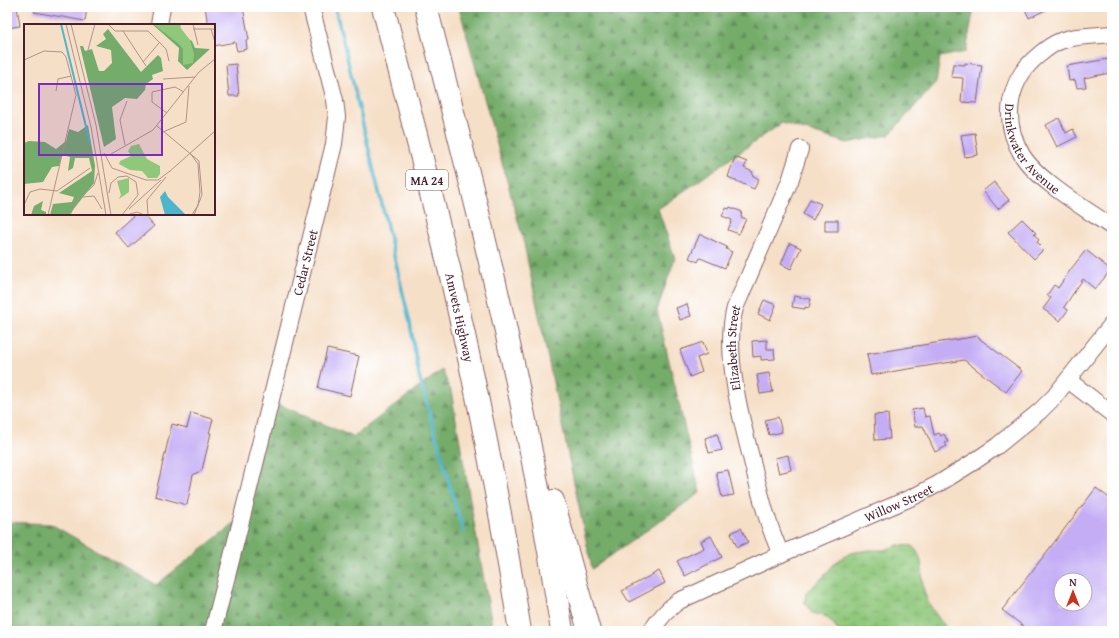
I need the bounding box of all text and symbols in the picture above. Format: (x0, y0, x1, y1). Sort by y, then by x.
inset map (24, 24, 215, 215)
street label: Drinkwater Avenue (1000, 103, 1064, 198)
road number: MA 24 (406, 170, 448, 190)
street label: Cedar Street (288, 227, 322, 297)
street label: Amvets Highway (441, 271, 479, 365)
street label: Elizabeth Street (721, 301, 745, 392)
street label: Willow Street (861, 479, 937, 526)
north arrow (1053, 572, 1093, 612)
text: N (1069, 574, 1077, 590)

